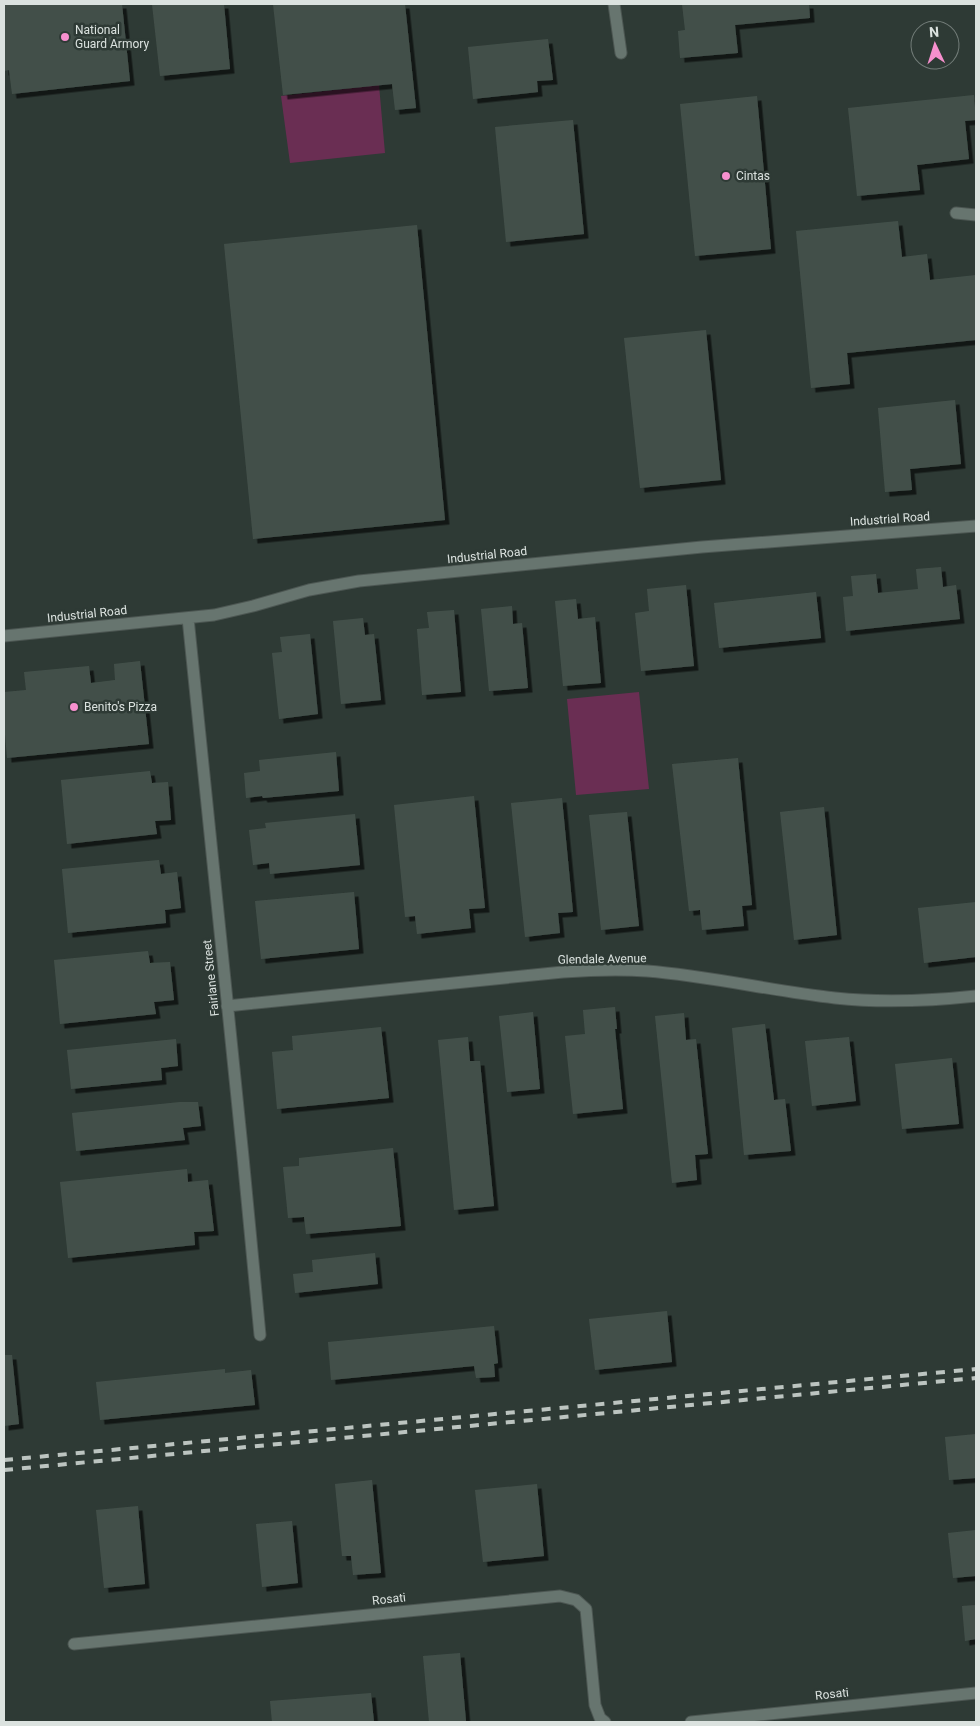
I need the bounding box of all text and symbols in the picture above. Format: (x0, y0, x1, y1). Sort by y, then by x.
north arrow (910, 20, 960, 70)
place label: National Guard Armory (75, 23, 149, 51)
text: N (929, 24, 940, 40)
marker: National Guard Armory (59, 31, 71, 43)
place label: Cintas (736, 169, 770, 183)
marker: Cintas (720, 170, 732, 182)
street label: Industrial Road (849, 509, 931, 529)
street label: Industrial Road (446, 544, 528, 566)
street label: Industrial Road (46, 603, 128, 625)
place label: Benito's Pizza (84, 700, 157, 714)
marker: Benito's Pizza (68, 701, 80, 713)
street label: Fairlane Street (200, 939, 222, 1017)
street label: Glendale Avenue (557, 951, 647, 967)
street label: Rosati (371, 1590, 407, 1608)
street label: Rosati (814, 1685, 850, 1703)

